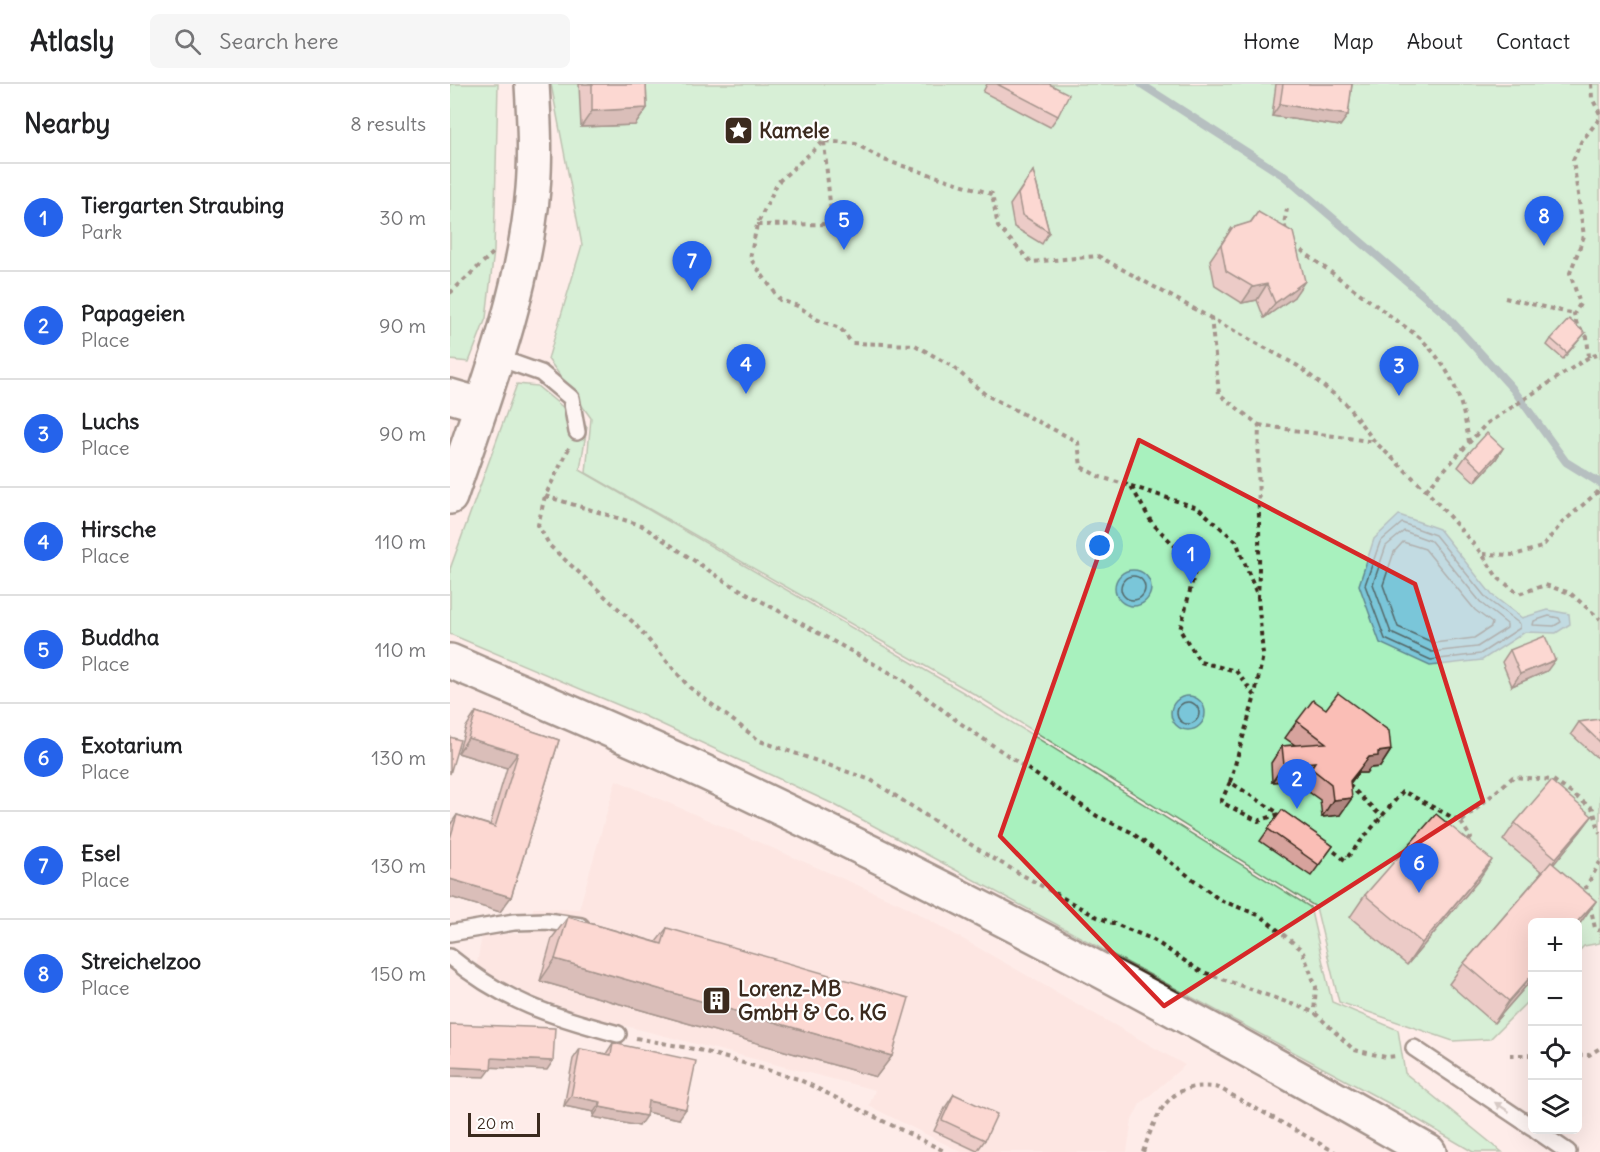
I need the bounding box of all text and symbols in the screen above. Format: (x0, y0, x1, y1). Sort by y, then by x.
search box (150, 14, 570, 68)
text: Atlasly (30, 23, 114, 59)
icon: search (171, 25, 204, 58)
text: Search here (219, 27, 339, 55)
text: Home (1243, 28, 1300, 55)
text: Map (1333, 28, 1374, 55)
text: About (1407, 28, 1463, 55)
text: Contact (1496, 28, 1570, 55)
text: Nearby (24, 107, 110, 140)
text: 8 results (350, 111, 426, 136)
place icon: Kamele (722, 114, 754, 146)
place label: Kamele (759, 117, 830, 144)
text: Tiergarten Straubing (81, 191, 284, 219)
pin: 8 (1524, 196, 1564, 246)
pin: 5 (824, 200, 864, 250)
text: 1 (40, 205, 47, 230)
text: 30 m (379, 205, 426, 230)
text: Park (81, 219, 122, 244)
pin: 7 (672, 242, 712, 291)
text: Papageien (81, 299, 185, 327)
text: 2 (38, 313, 49, 338)
text: 90 m (379, 313, 426, 338)
text: Place (81, 327, 129, 352)
pin: 4 (726, 344, 766, 394)
pin: 3 (1380, 346, 1418, 396)
text: Luchs (81, 407, 139, 435)
text: 3 (38, 421, 49, 446)
text: 90 m (379, 421, 426, 446)
text: Place (81, 435, 129, 460)
text: Hirsche (81, 515, 156, 543)
text: 4 (38, 529, 49, 554)
text: 110 m (375, 529, 426, 554)
your location (1085, 531, 1114, 560)
pin: 1 (1172, 534, 1210, 584)
text: Place (81, 543, 129, 568)
text: Buddha (81, 623, 159, 651)
text: 5 (38, 637, 49, 662)
text: 110 m (375, 637, 426, 662)
text: Place (81, 651, 129, 676)
text: Exotarium (81, 731, 182, 759)
text: 6 (38, 745, 49, 770)
text: 130 m (371, 745, 426, 770)
text: Place (81, 759, 129, 784)
pin: 2 (1278, 760, 1316, 809)
text: Esel (81, 839, 121, 867)
pin: 6 (1400, 844, 1438, 893)
text: 7 (39, 853, 48, 878)
text: 130 m (371, 853, 426, 878)
text: Place (81, 867, 129, 892)
map controls (1528, 918, 1582, 1134)
button: + (1528, 918, 1582, 972)
text: Streichelzoo (81, 947, 201, 975)
text: 8 (38, 961, 49, 986)
text: 150 m (371, 961, 426, 986)
button: − (1528, 972, 1582, 1026)
text: Place (81, 975, 129, 1000)
place label: Lorenz-MB GmbH & Co. KG (738, 975, 887, 1026)
building icon: Lorenz-MB GmbH & Co. KG (701, 984, 733, 1016)
button: locate (1528, 1026, 1582, 1080)
button: layers (1528, 1080, 1582, 1134)
one-way arrow (1494, 1102, 1510, 1113)
scale bar (468, 1110, 540, 1138)
text: 20 m (477, 1113, 514, 1133)

